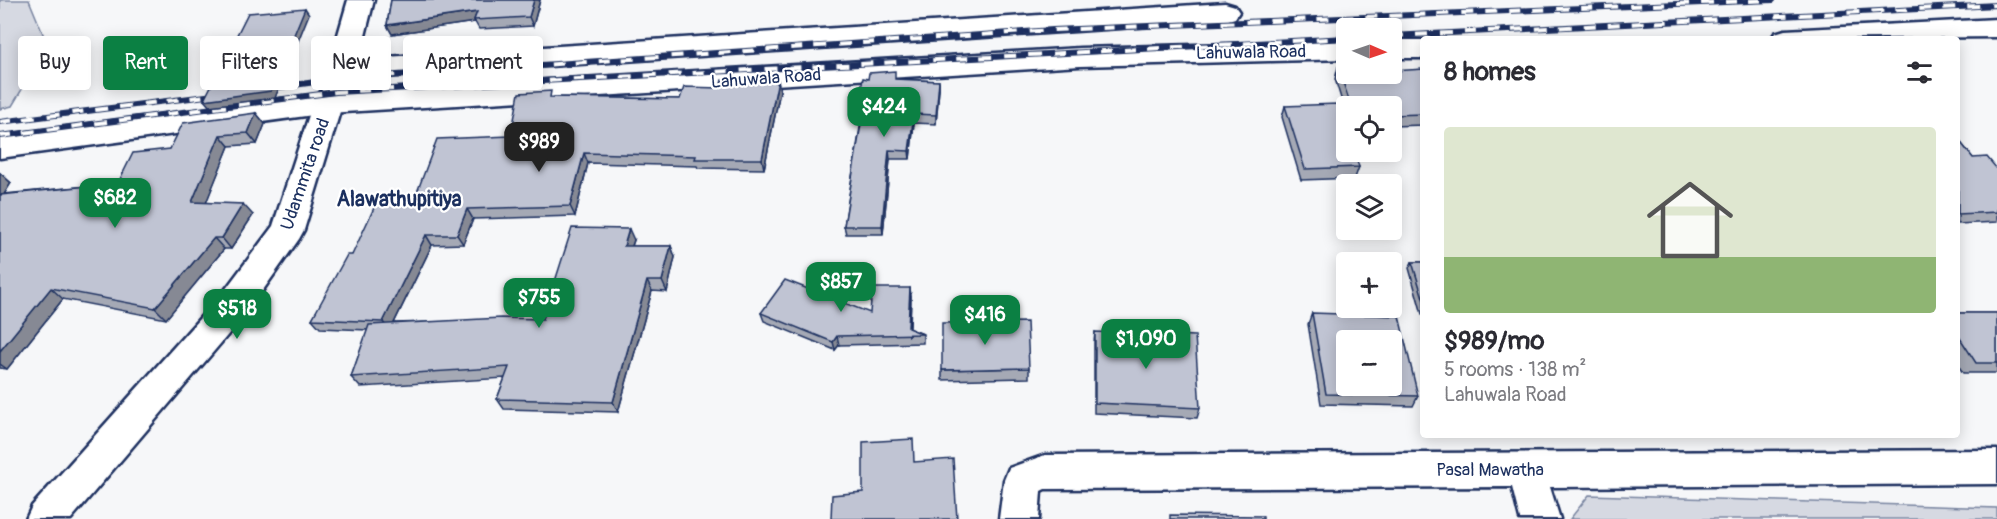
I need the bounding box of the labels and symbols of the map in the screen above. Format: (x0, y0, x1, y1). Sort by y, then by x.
north arrow (1336, 18, 1402, 84)
street label: Lahuwala Road (1196, 40, 1306, 65)
street label: Lahuwala Road (710, 63, 822, 94)
pin: $424 (848, 87, 920, 138)
street label: Udammita road (276, 115, 335, 233)
pin: $989 (503, 122, 575, 173)
pin: $682 (79, 178, 151, 229)
district label: Alawathupitiya (336, 186, 462, 213)
pin: $857 (805, 262, 877, 313)
pin: $755 (503, 278, 575, 329)
pin: $518 (201, 289, 273, 340)
pin: $416 (949, 295, 1021, 346)
pin: $1,090 (1097, 319, 1195, 370)
street label: Pasal Mawatha (1436, 459, 1544, 482)

